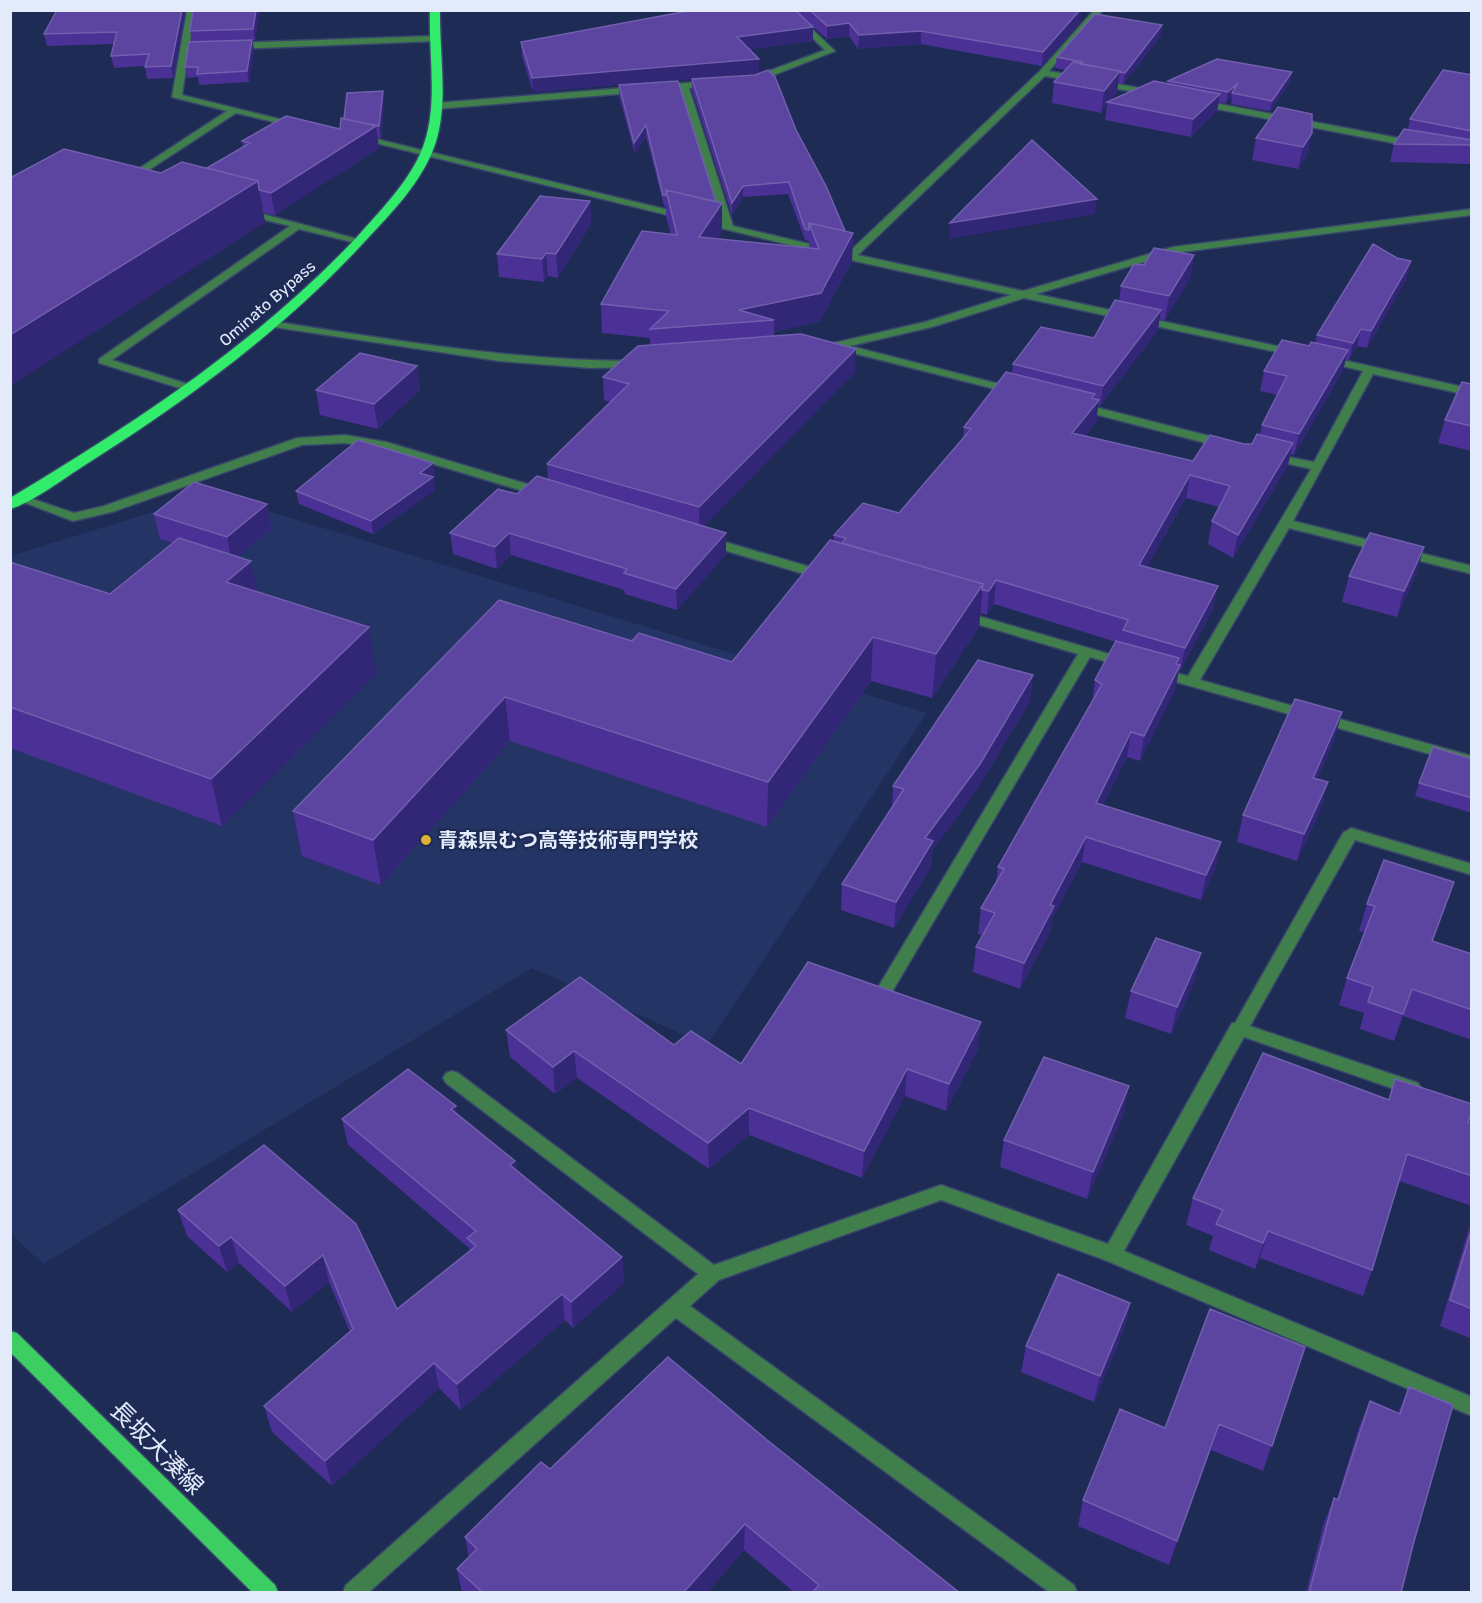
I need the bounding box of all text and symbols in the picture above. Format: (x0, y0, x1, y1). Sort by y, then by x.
street label: Ominato Bypass (215, 257, 319, 350)
place label: 青森県むつ高等技術専門学校 (438, 828, 698, 852)
marker: 青森県むつ高等技術専門学校 (419, 833, 433, 847)
street label: 長坂大湊線 (105, 1396, 209, 1500)

